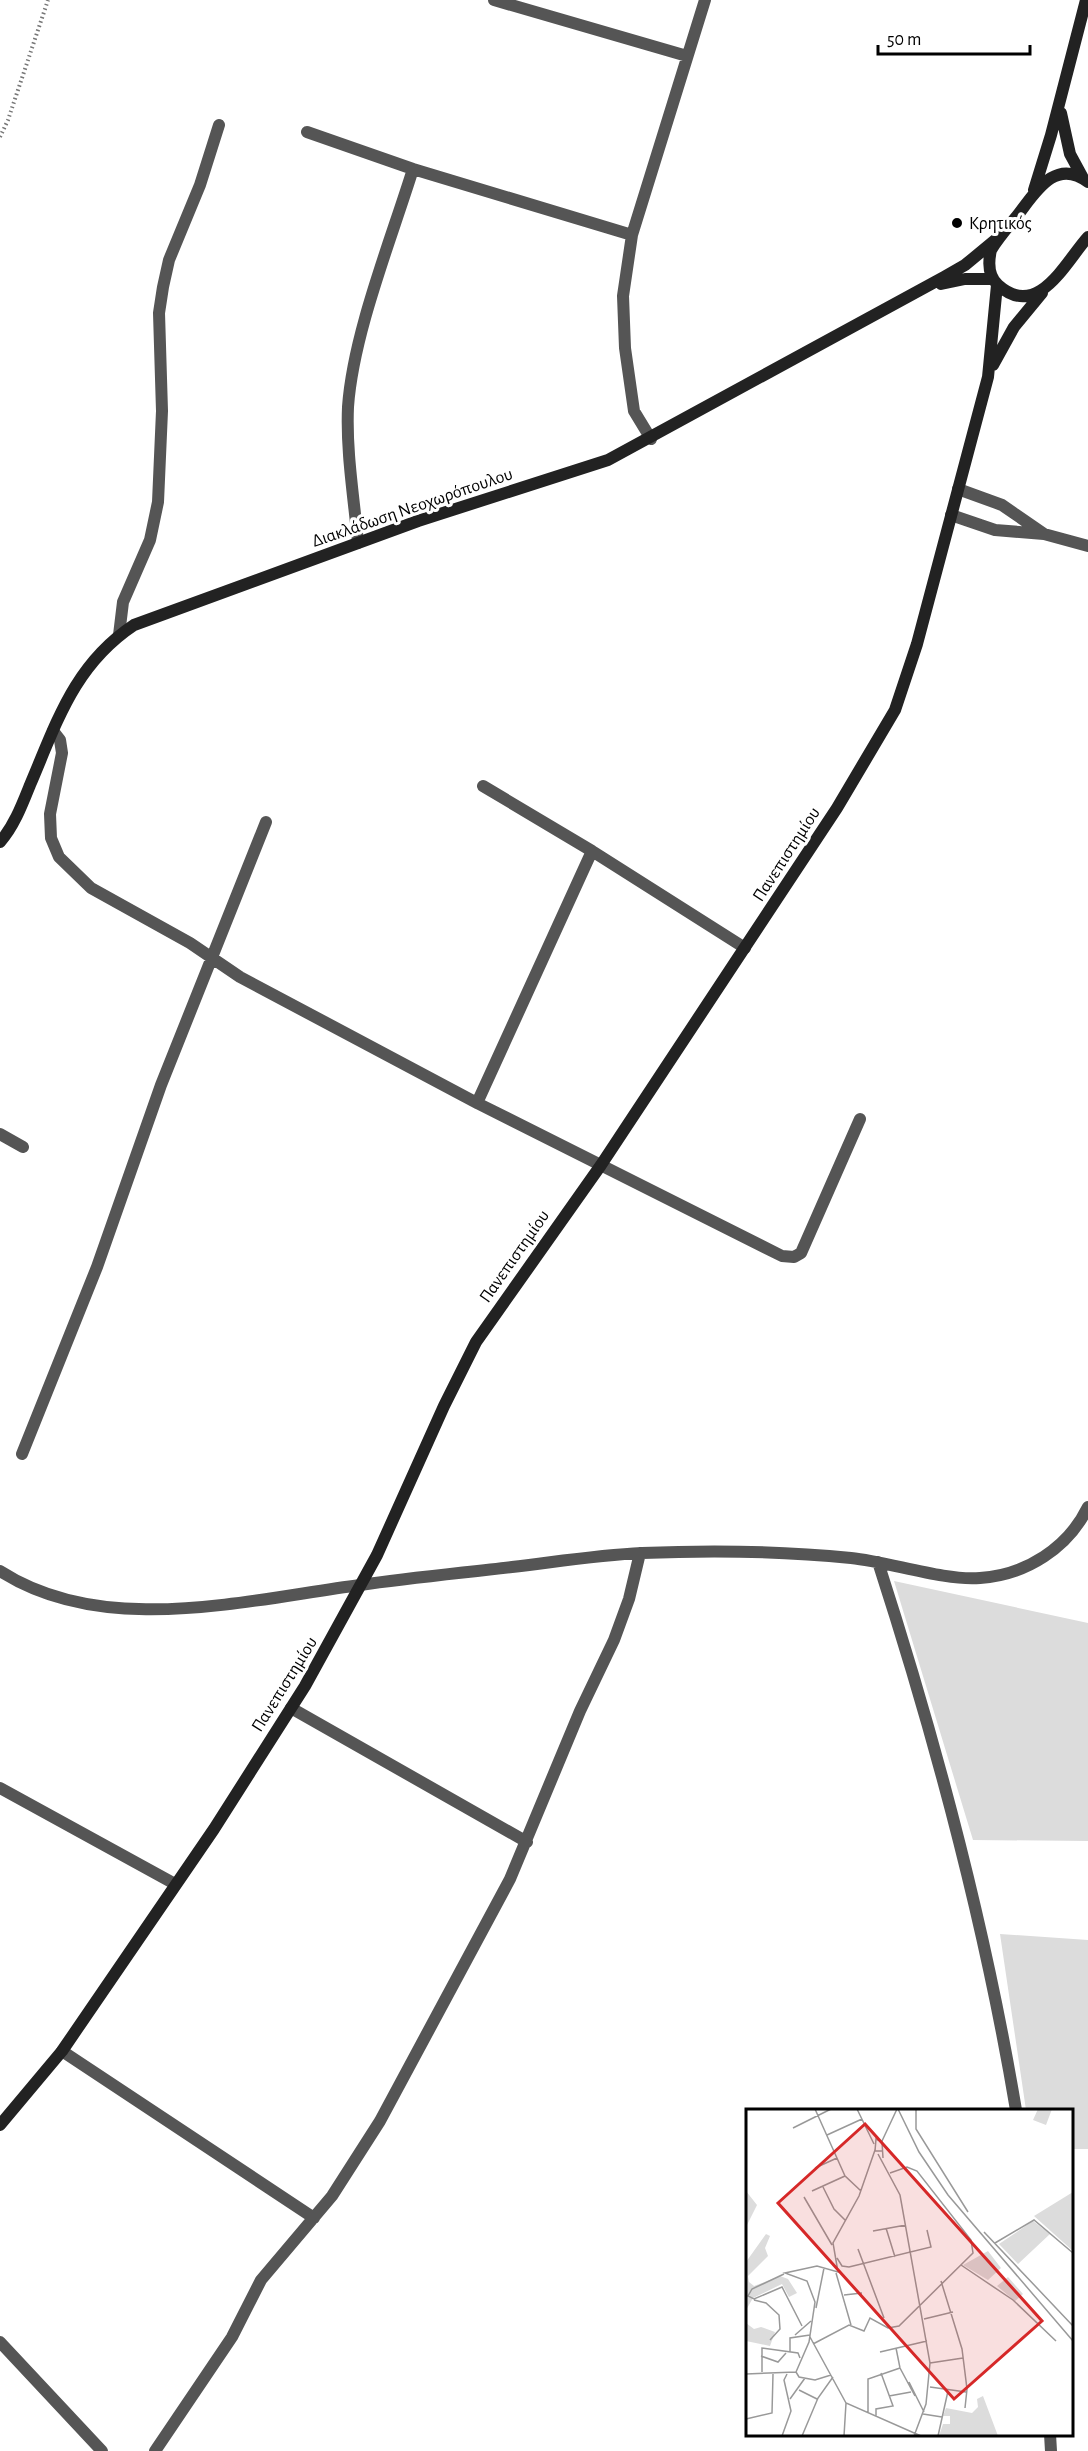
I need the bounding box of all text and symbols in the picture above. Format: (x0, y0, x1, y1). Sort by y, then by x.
scale bar (878, 18, 1030, 56)
text: 50 m (887, 31, 921, 49)
place label: Κρητικός (969, 215, 1032, 233)
marker: Κρητικός (950, 216, 964, 230)
street label: Διακλάδωση Νεοχωρόπουλου (310, 465, 515, 551)
street label: Πανεπιστημίου (749, 804, 824, 905)
street label: Πανεπιστημίου (476, 1207, 553, 1306)
street label: Πανεπιστημίου (248, 1633, 321, 1735)
inset map (746, 2109, 1073, 2436)

